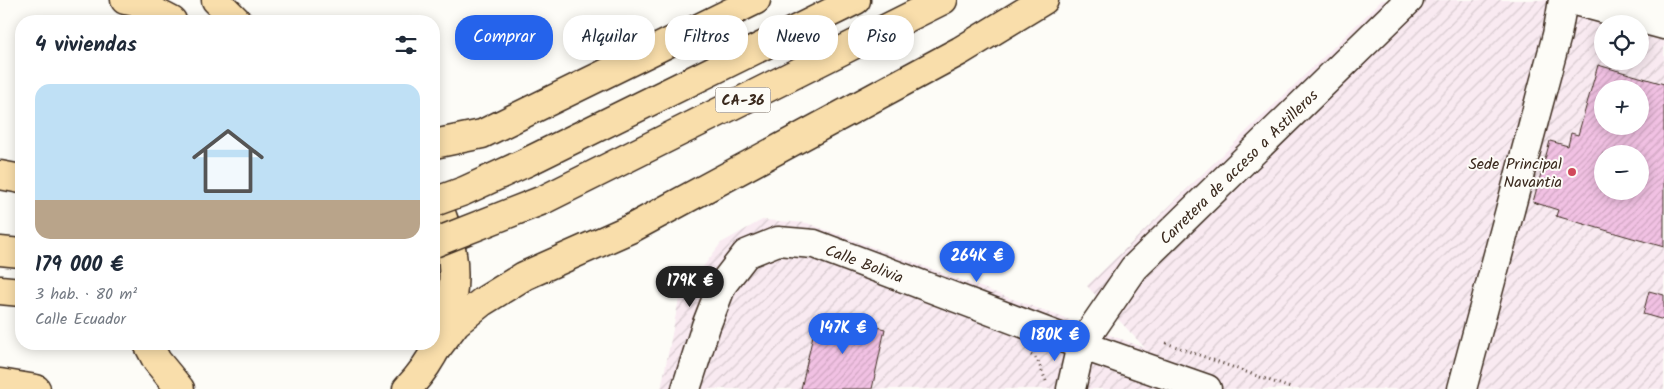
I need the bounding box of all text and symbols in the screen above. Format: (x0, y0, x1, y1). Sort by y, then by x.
chip: Comprar (455, 15, 553, 60)
chip: Alquilar (563, 15, 655, 60)
chip: Filtros (665, 15, 748, 60)
chip: Nuevo (758, 15, 838, 60)
chip: Piso (848, 15, 914, 60)
map controls (1594, 15, 1649, 200)
button: locate (1594, 15, 1649, 70)
text: 4 viviendas (35, 29, 137, 62)
icon: filters (392, 31, 420, 59)
button: + (1594, 80, 1649, 135)
street label: Carretera de acceso a Astilleros (1154, 84, 1324, 251)
road number: CA-36 (716, 88, 770, 112)
icon: home (183, 116, 273, 206)
button: − (1594, 145, 1649, 200)
place label: Sede Principal Navantia (1468, 152, 1562, 195)
marker: Sede Principal Navantia (1566, 166, 1578, 178)
street label: Calle Bolivia (821, 238, 907, 291)
pin: 264K € (936, 240, 1018, 283)
text: 264K € (951, 244, 1003, 269)
text: 179 000 € (35, 249, 124, 282)
pin: 179K € (649, 266, 731, 308)
text: 179K € (667, 269, 713, 294)
text: 3 hab. · 80 m² (35, 282, 137, 307)
text: Calle Ecuador (35, 307, 126, 332)
pin: 147K € (802, 312, 884, 355)
text: 147K € (819, 316, 867, 341)
pin: 180K € (1014, 320, 1096, 362)
text: 180K € (1031, 323, 1079, 348)

